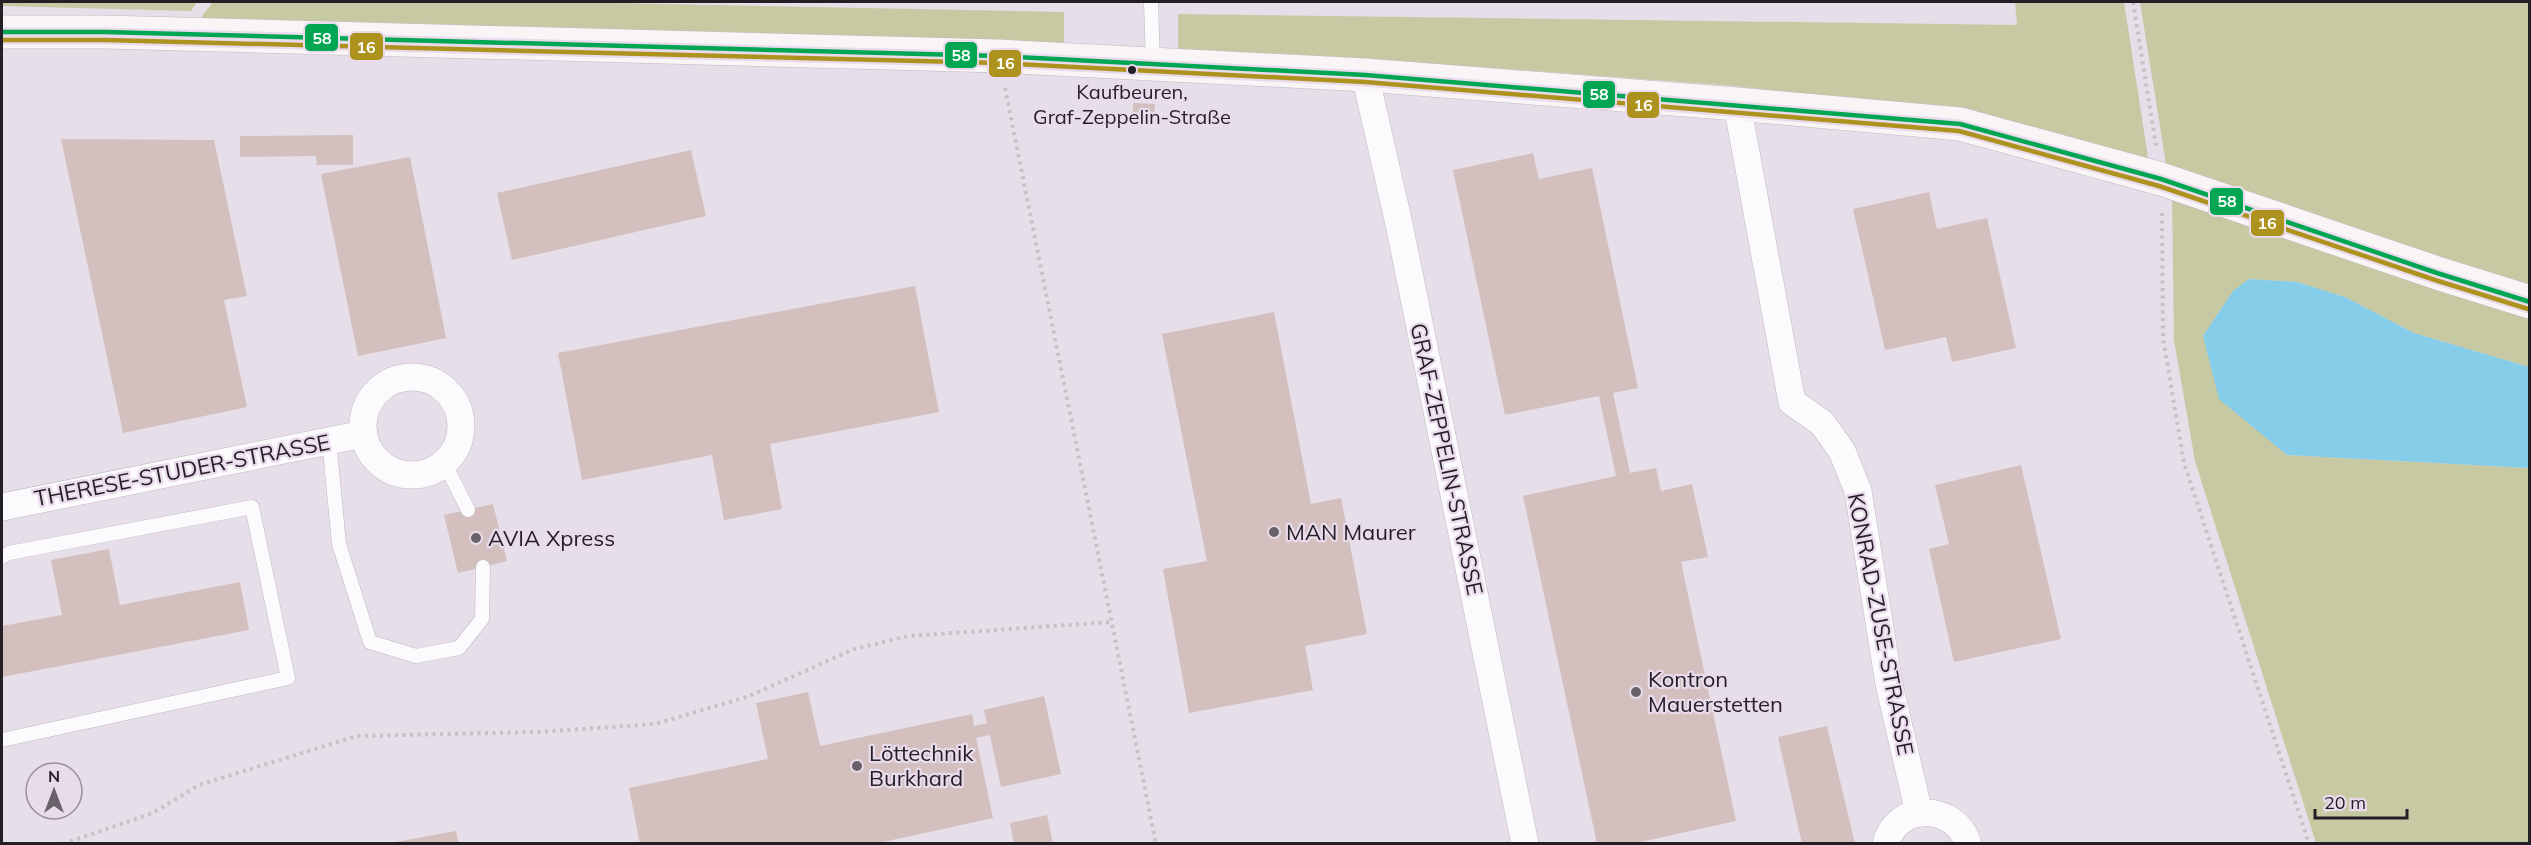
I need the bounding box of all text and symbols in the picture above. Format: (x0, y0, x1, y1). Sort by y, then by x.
line badge: 58 (304, 23, 339, 52)
text: 58 (312, 28, 332, 48)
line badge: 16 (349, 32, 384, 61)
text: 16 (356, 37, 376, 57)
line badge: 58 (944, 41, 978, 69)
text: 58 (951, 45, 971, 65)
line badge: 16 (988, 49, 1022, 78)
text: 16 (995, 53, 1015, 73)
marker: Kaufbeuren, Graf-Zeppelin-Straße (1126, 64, 1138, 76)
place label: Kaufbeuren, Graf-Zeppelin-Straße (1033, 79, 1231, 129)
line badge: 58 (1582, 80, 1616, 109)
text: 58 (1589, 84, 1609, 104)
line badge: 16 (1626, 91, 1660, 119)
text: 16 (1633, 95, 1653, 115)
line badge: 58 (2209, 187, 2244, 216)
text: 58 (2217, 191, 2237, 211)
line badge: 16 (2250, 209, 2285, 237)
text: 16 (2257, 213, 2277, 233)
street label: GRAF-ZEPPELIN-STRASSE (1404, 320, 1490, 598)
street label: THERESE-STUDER-STRASSE (32, 428, 332, 512)
street label: KONRAD-ZUSE-STRASSE (1842, 491, 1920, 757)
place label: MAN Maurer (1286, 518, 1416, 546)
place label: AVIA Xpress (488, 524, 615, 552)
marker: MAN Maurer (1267, 525, 1281, 539)
marker: AVIA Xpress (469, 531, 483, 545)
place label: Kontron Mauerstetten (1648, 665, 1783, 718)
marker: Kontron Mauerstetten (1629, 685, 1643, 699)
place label: Löttechnik Burkhard (869, 739, 974, 792)
marker: Löttechnik Burkhard (850, 759, 864, 773)
north arrow (24, 761, 84, 821)
text: N (48, 766, 60, 786)
scale bar (2315, 782, 2406, 820)
text: 20 m (2324, 791, 2366, 814)

